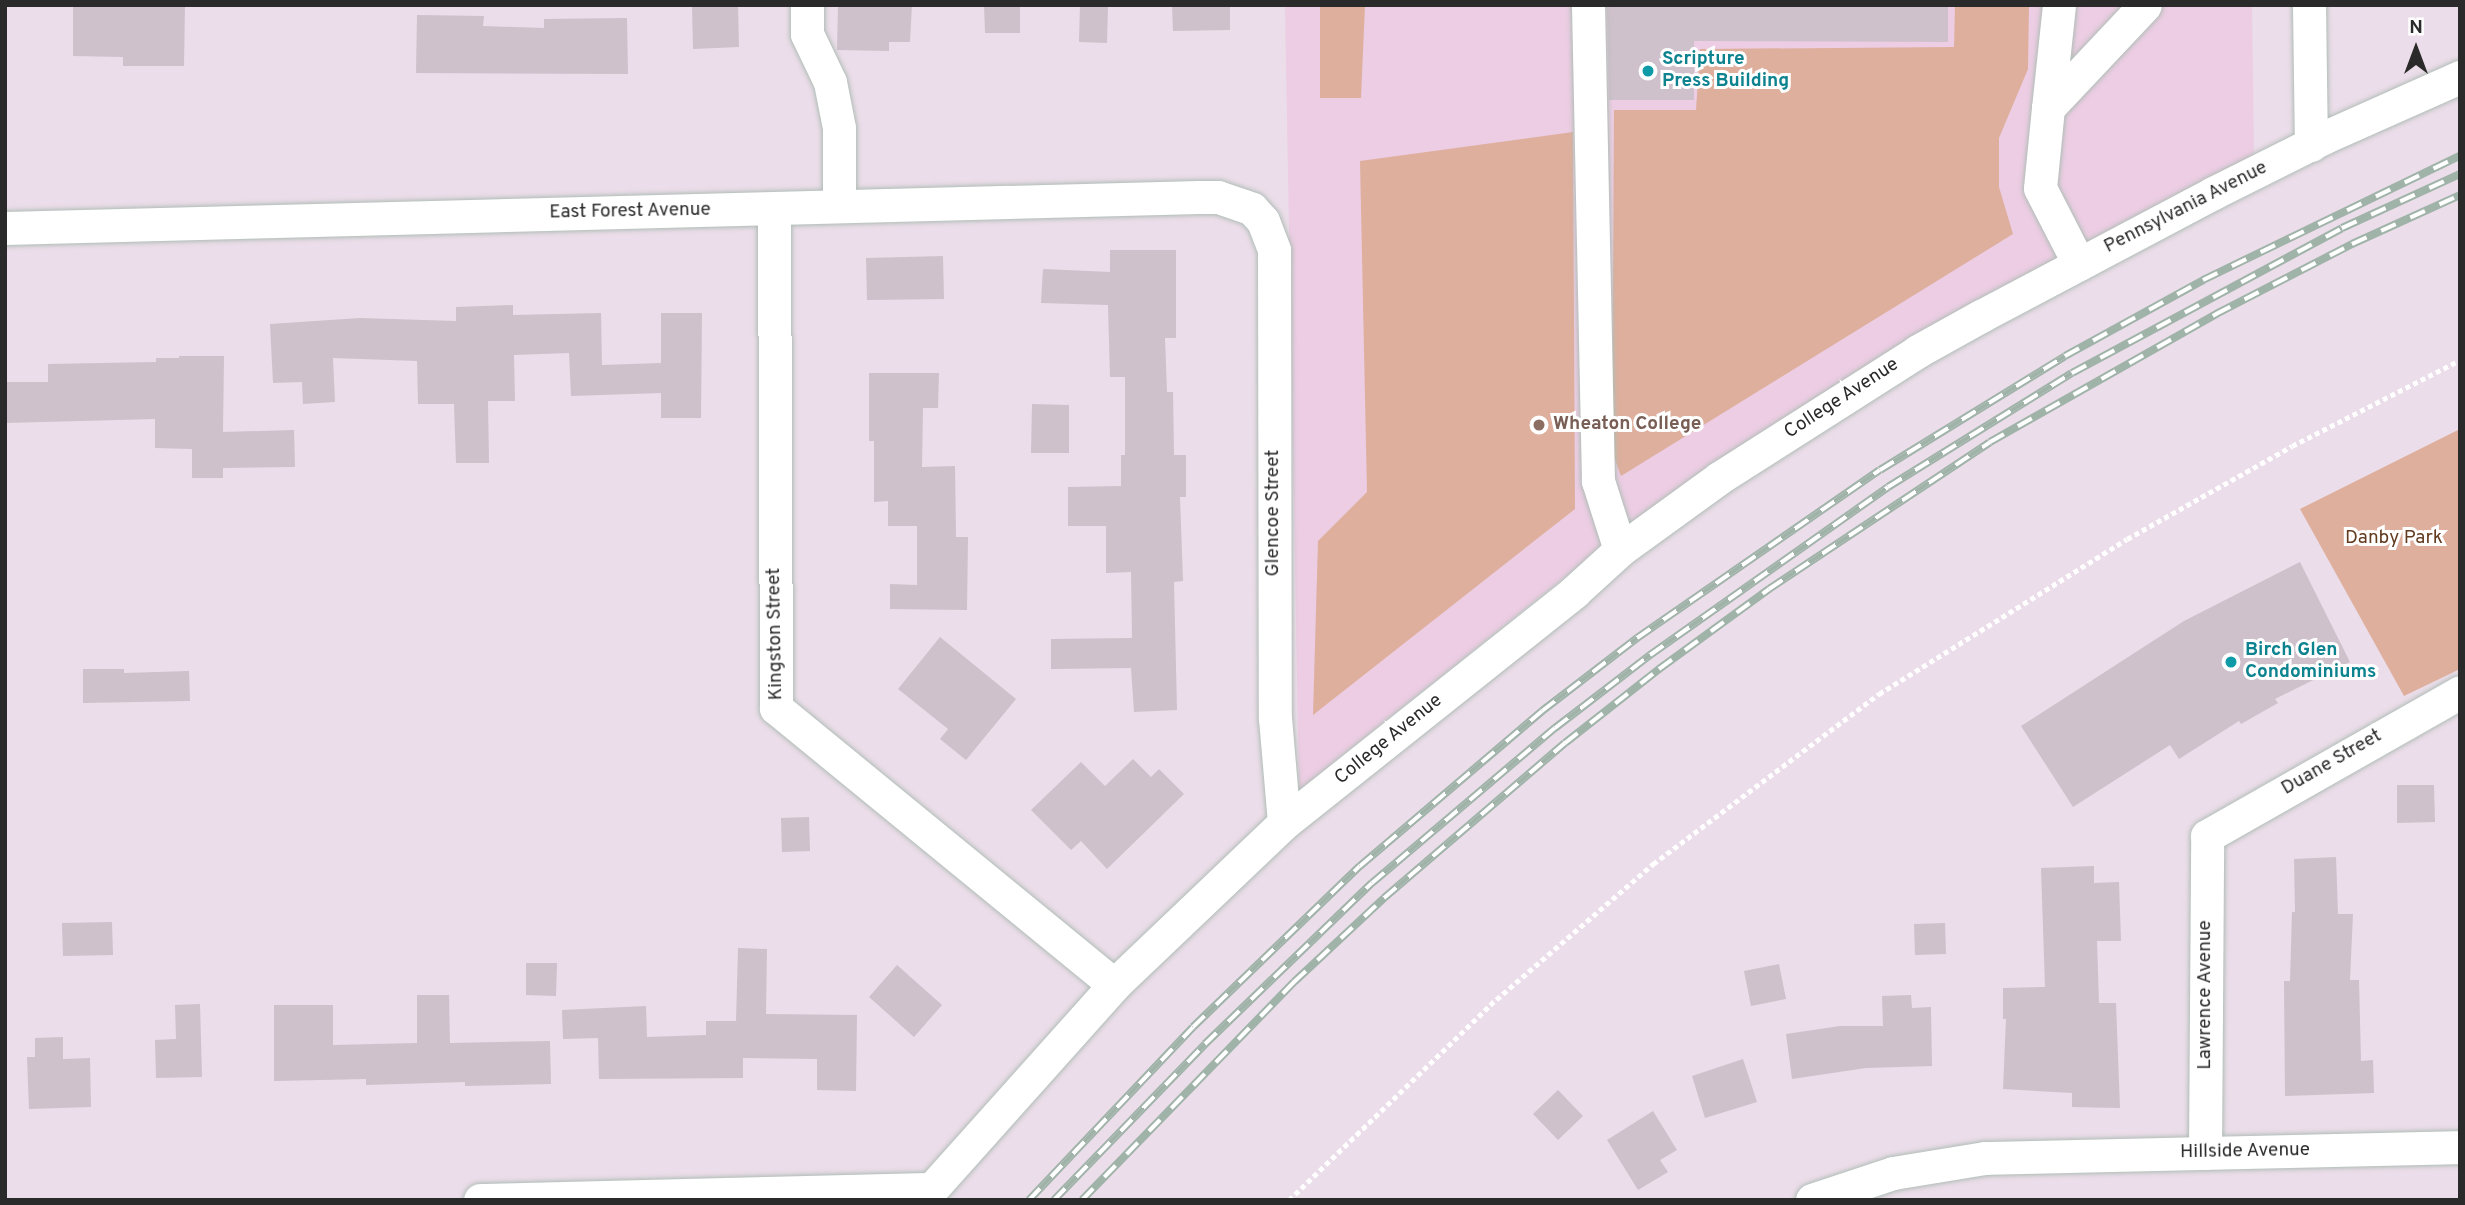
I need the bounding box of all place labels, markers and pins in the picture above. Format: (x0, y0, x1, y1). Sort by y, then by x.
place label: Scripture Press Building (1662, 49, 1789, 93)
marker: Scripture Press Building (1640, 63, 1656, 79)
place label: Wheaton College (1553, 414, 1701, 436)
marker: Wheaton College (1531, 417, 1547, 433)
place label: Birch Glen Condominiums (2245, 640, 2376, 684)
marker: Birch Glen Condominiums (2223, 654, 2239, 670)

